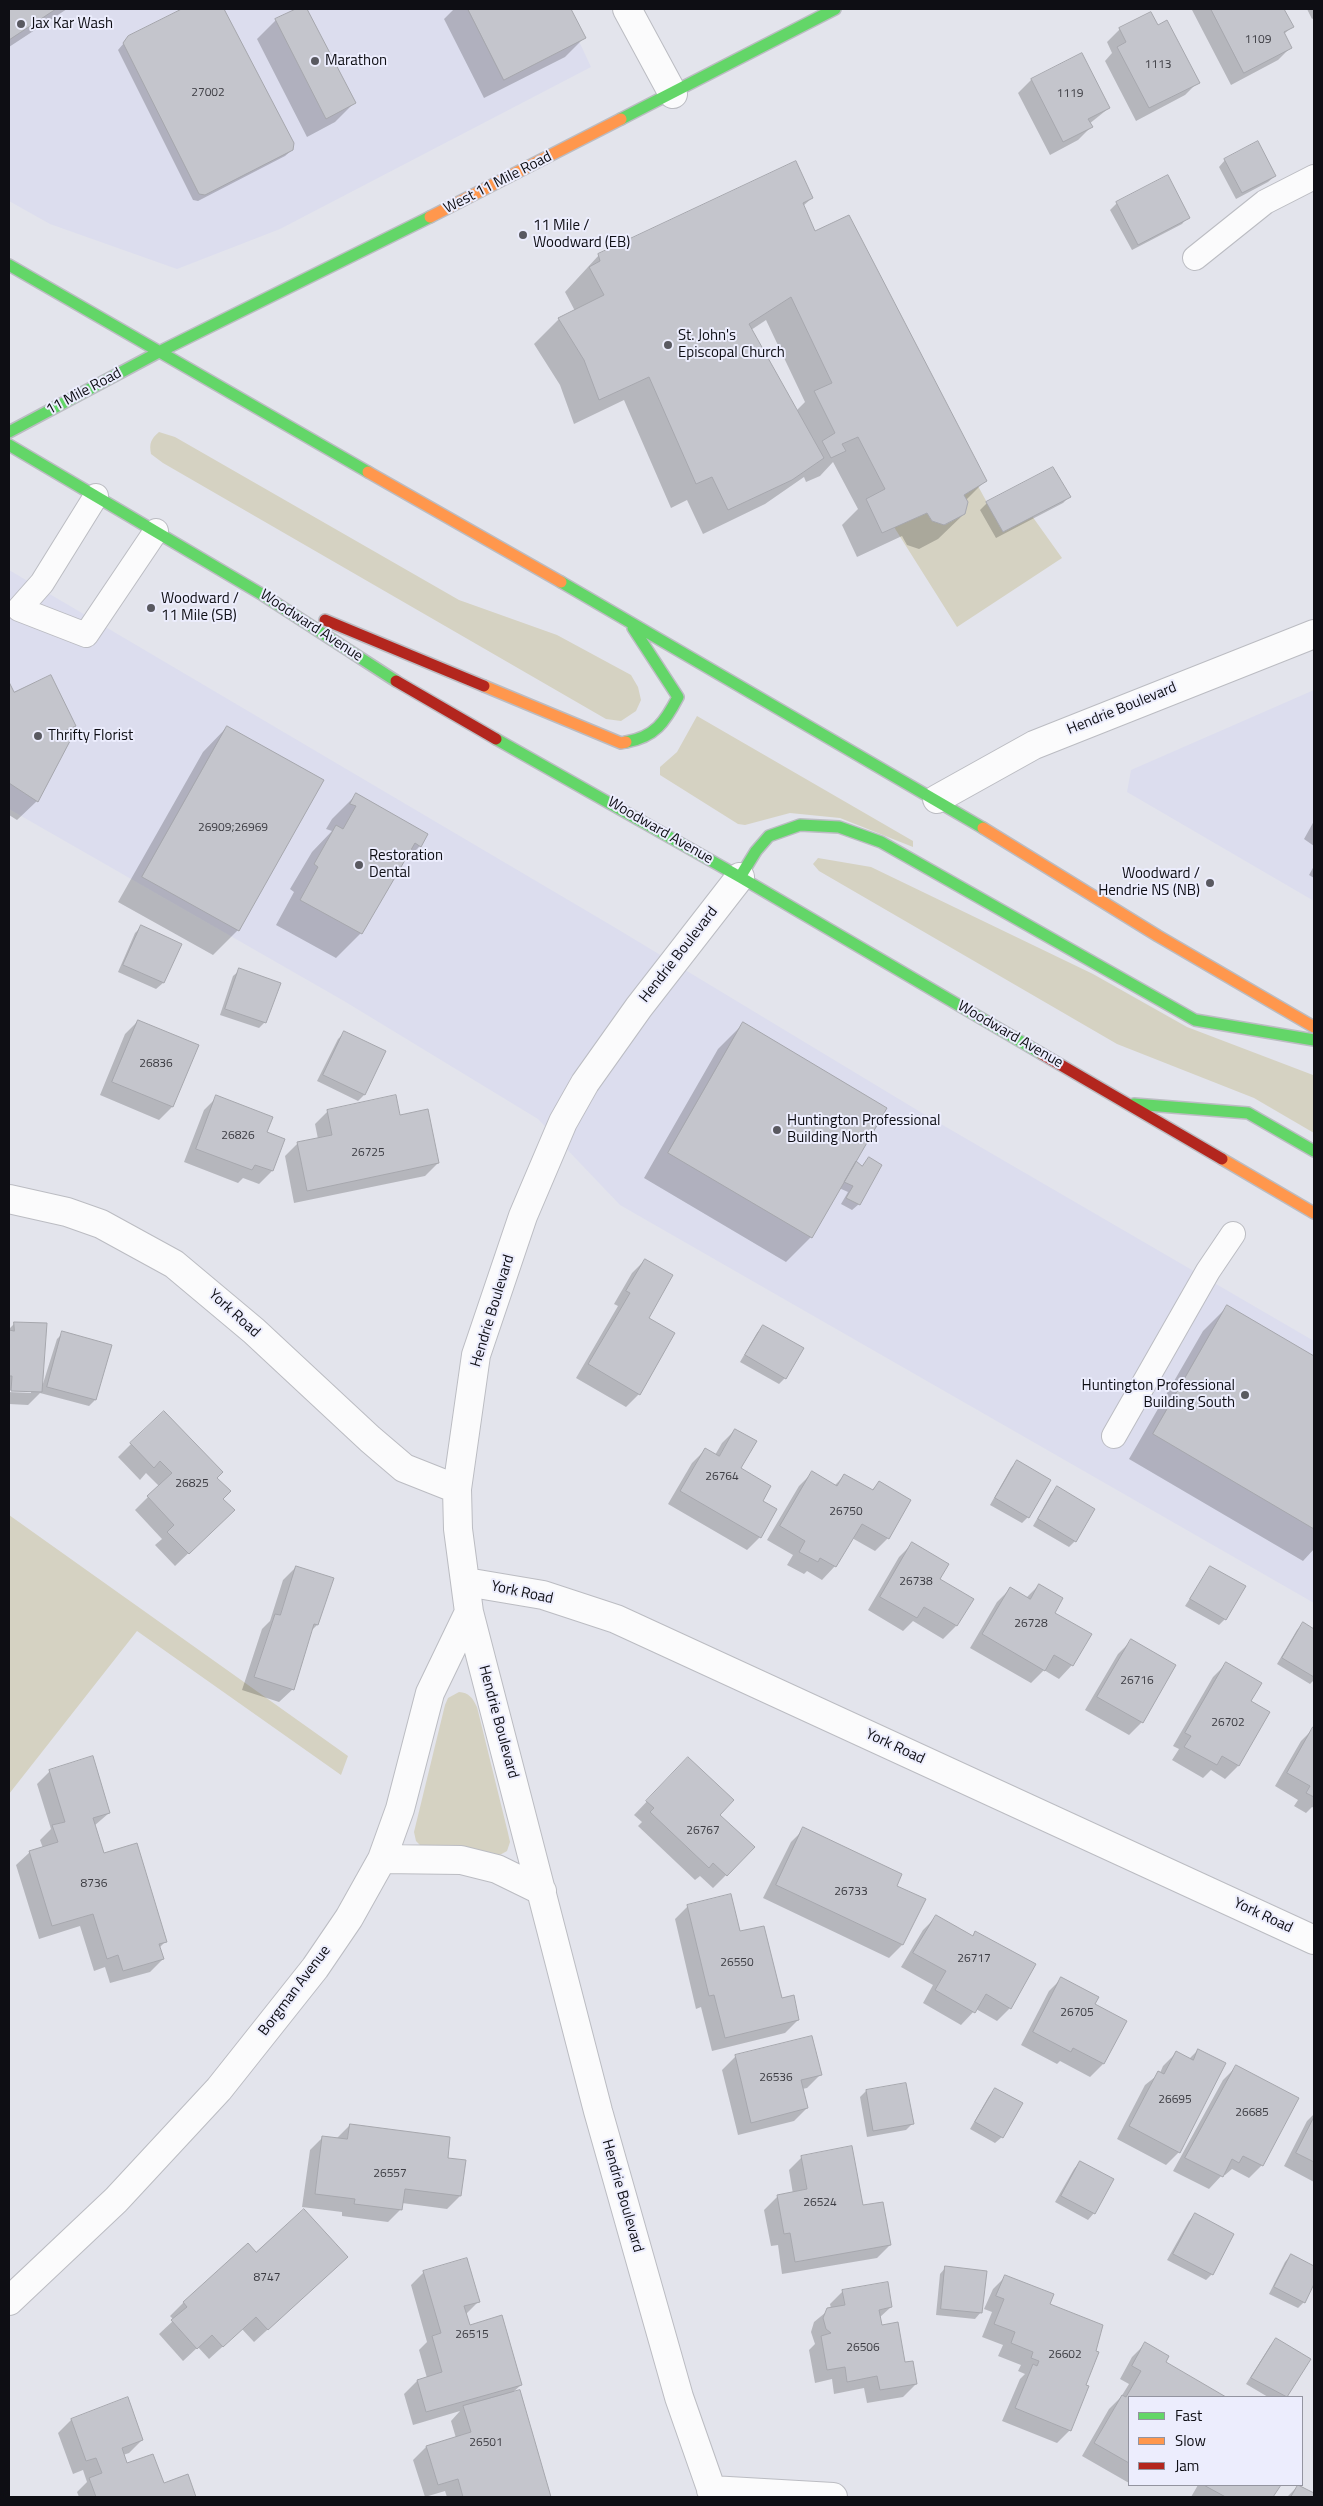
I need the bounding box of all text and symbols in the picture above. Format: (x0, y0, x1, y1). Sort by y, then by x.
place label: Jax Kar Wash (31, 15, 113, 33)
marker: Jax Kar Wash (15, 18, 27, 30)
house number: 1109 (1245, 33, 1271, 47)
place label: Marathon (325, 52, 387, 70)
marker: Marathon (309, 55, 321, 67)
house number: 1113 (1145, 58, 1171, 72)
house number: 27002 (191, 86, 225, 100)
house number: 1119 (1057, 87, 1083, 101)
street label: West 11 Mile Road (441, 148, 555, 218)
place label: 11 Mile / Woodward (EB) (533, 217, 630, 252)
marker: 11 Mile / Woodward (EB) (517, 229, 529, 241)
place label: St. John's Episcopal Church (678, 327, 785, 362)
marker: St. John's Episcopal Church (662, 339, 674, 351)
street label: 11 Mile Road (43, 365, 125, 419)
street label: Woodward Avenue (256, 586, 366, 666)
place label: Woodward / 11 Mile (SB) (161, 590, 239, 625)
marker: Woodward / 11 Mile (SB) (145, 602, 157, 614)
street label: Hendrie Boulevard (1065, 679, 1179, 739)
place label: Thrifty Florist (48, 727, 133, 745)
marker: Thrifty Florist (32, 730, 44, 742)
street label: Woodward Avenue (604, 794, 716, 868)
house number: 26909;26969 (198, 821, 268, 835)
place label: Restoration Dental (369, 847, 443, 882)
marker: Restoration Dental (353, 859, 365, 871)
place label: Woodward / Hendrie NS (NB) (1098, 865, 1200, 900)
marker: Woodward / Hendrie NS (NB) (1204, 877, 1216, 889)
street label: Hendrie Boulevard (636, 904, 722, 1006)
street label: Woodward Avenue (954, 998, 1066, 1072)
house number: 26836 (139, 1057, 173, 1071)
place label: Huntington Professional Building North (787, 1112, 940, 1147)
marker: Huntington Professional Building North (771, 1124, 783, 1136)
house number: 26826 (221, 1129, 255, 1143)
house number: 26725 (351, 1146, 385, 1160)
street label: Hendrie Boulevard (467, 1253, 519, 1369)
street label: York Road (205, 1286, 263, 1342)
place label: Huntington Professional Building South (1082, 1377, 1235, 1412)
marker: Huntington Professional Building South (1239, 1389, 1251, 1401)
house number: 26764 (705, 1470, 739, 1484)
house number: 26825 (175, 1477, 209, 1491)
house number: 26750 (829, 1505, 863, 1519)
house number: 26738 (899, 1575, 933, 1589)
street label: York Road (489, 1578, 555, 1608)
house number: 26728 (1014, 1617, 1048, 1631)
street label: Hendrie Boulevard (474, 1663, 522, 1781)
house number: 26716 (1120, 1674, 1154, 1688)
house number: 26702 (1211, 1716, 1245, 1730)
street label: York Road (863, 1726, 927, 1768)
house number: 26767 (686, 1824, 720, 1838)
house number: 8736 (81, 1877, 107, 1891)
house number: 26733 (834, 1885, 868, 1899)
street label: York Road (1231, 1895, 1295, 1937)
street label: Borgman Avenue (255, 1942, 335, 2040)
house number: 26717 (957, 1952, 991, 1966)
house number: 26550 (720, 1956, 754, 1970)
house number: 26705 (1060, 2006, 1094, 2020)
house number: 26536 (759, 2071, 793, 2085)
house number: 26695 (1158, 2093, 1192, 2107)
house number: 26685 (1235, 2106, 1269, 2120)
street label: Hendrie Boulevard (597, 2138, 647, 2254)
house number: 26557 (373, 2167, 407, 2181)
house number: 26524 (803, 2196, 837, 2210)
house number: 8747 (254, 2271, 280, 2285)
house number: 26515 (455, 2328, 489, 2342)
house number: 26506 (846, 2341, 880, 2355)
house number: 26602 (1048, 2348, 1082, 2362)
legend (1128, 2396, 1303, 2486)
text: Fast (1175, 2404, 1202, 2427)
text: Slow (1175, 2429, 1206, 2452)
house number: 26501 (469, 2436, 503, 2450)
text: Jam (1175, 2454, 1199, 2477)

